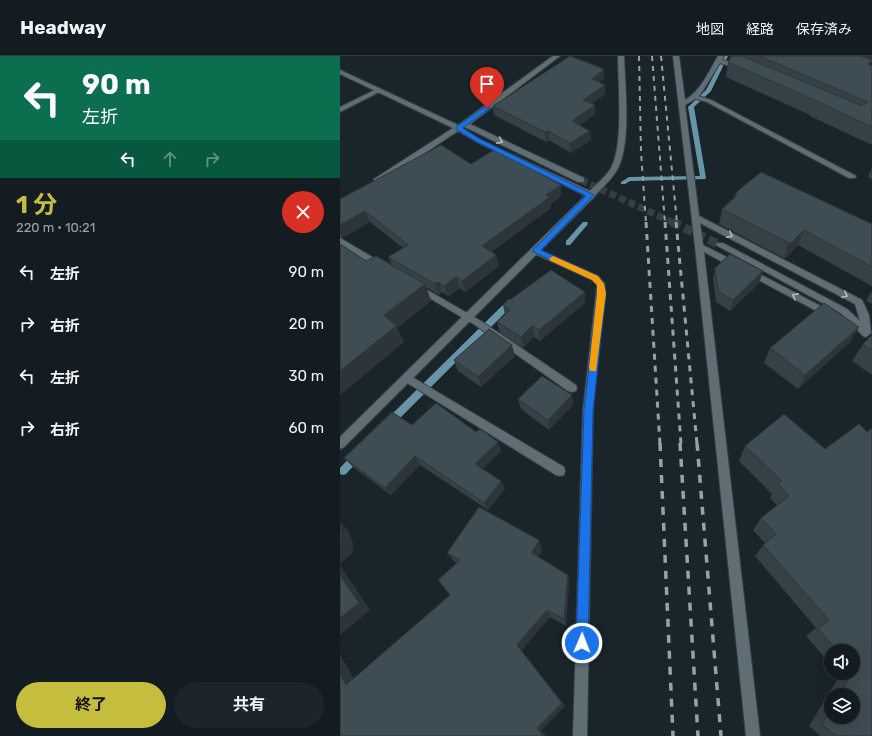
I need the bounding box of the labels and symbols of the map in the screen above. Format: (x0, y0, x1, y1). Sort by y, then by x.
pin (470, 67, 504, 108)
one-way arrow (496, 136, 504, 144)
one-way arrow (726, 230, 733, 238)
one-way arrow (841, 290, 848, 298)
one-way arrow (791, 293, 799, 301)
position arrow (561, 622, 603, 664)

